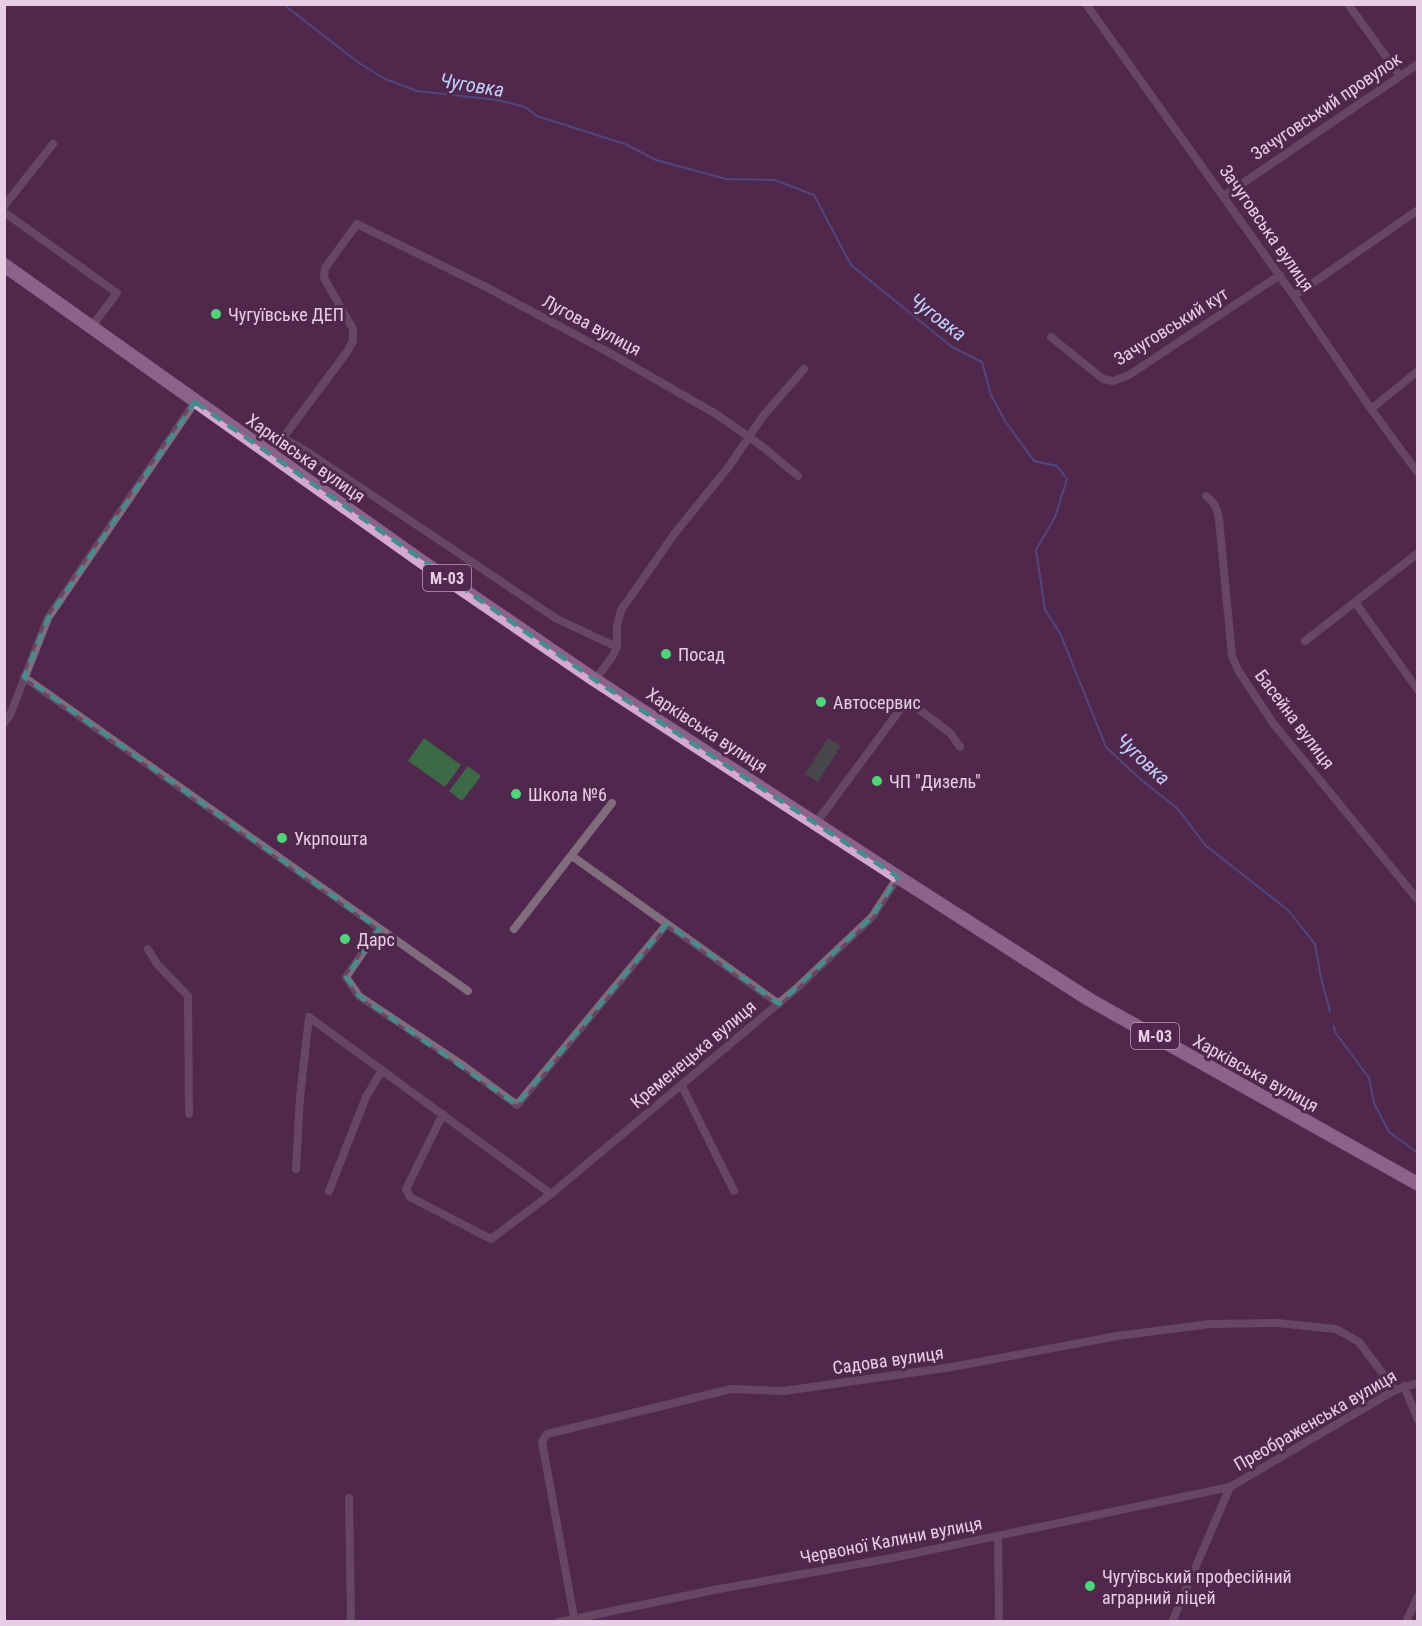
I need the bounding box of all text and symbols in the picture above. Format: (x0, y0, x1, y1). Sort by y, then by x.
street label: Зачуговський провулок (1247, 48, 1405, 164)
water label: Чуговка (438, 68, 506, 102)
street label: Зачуговська вулиця (1215, 161, 1319, 295)
street label: Зачуговський кут (1110, 282, 1232, 369)
water label: Чуговка (905, 288, 971, 346)
street label: Лугова вулиця (539, 290, 645, 360)
place label: Чугуївське ДЕП (228, 304, 344, 325)
marker: Чугуївське ДЕП (209, 307, 223, 321)
street label: Харківська вулиця (243, 409, 369, 507)
road number: М-03 (423, 565, 471, 591)
place label: Посад (678, 644, 725, 665)
marker: Посад (659, 647, 673, 661)
street label: Басейна вулиця (1251, 665, 1339, 773)
street label: Харківська вулиця (642, 683, 772, 777)
place label: Автосервис (833, 692, 921, 713)
marker: Автосервис (814, 695, 828, 709)
water label: Чуговка (1111, 728, 1175, 790)
place label: ЧП "Дизель" (889, 771, 981, 792)
marker: ЧП "Дизель" (870, 774, 884, 788)
place label: Школа №6 (528, 784, 607, 805)
marker: Школа №6 (509, 787, 523, 801)
place label: Укрпошта (294, 828, 368, 849)
marker: Укрпошта (275, 831, 289, 845)
place label: Дарс (357, 929, 395, 950)
marker: Дарс (338, 932, 352, 946)
street label: Кременецька вулиця (626, 995, 760, 1113)
road number: М-03 (1131, 1023, 1179, 1049)
street label: Харківська вулиця (1190, 1030, 1322, 1116)
street label: Садова вулиця (831, 1342, 945, 1378)
street label: Преображенська вулиця (1230, 1365, 1400, 1475)
street label: Червоної Калини вулиця (798, 1512, 984, 1568)
place label: Чугуївський професійний аграрний ліцей (1102, 1566, 1292, 1608)
marker: Чугуївський професійний аграрний ліцей (1083, 1579, 1097, 1593)

